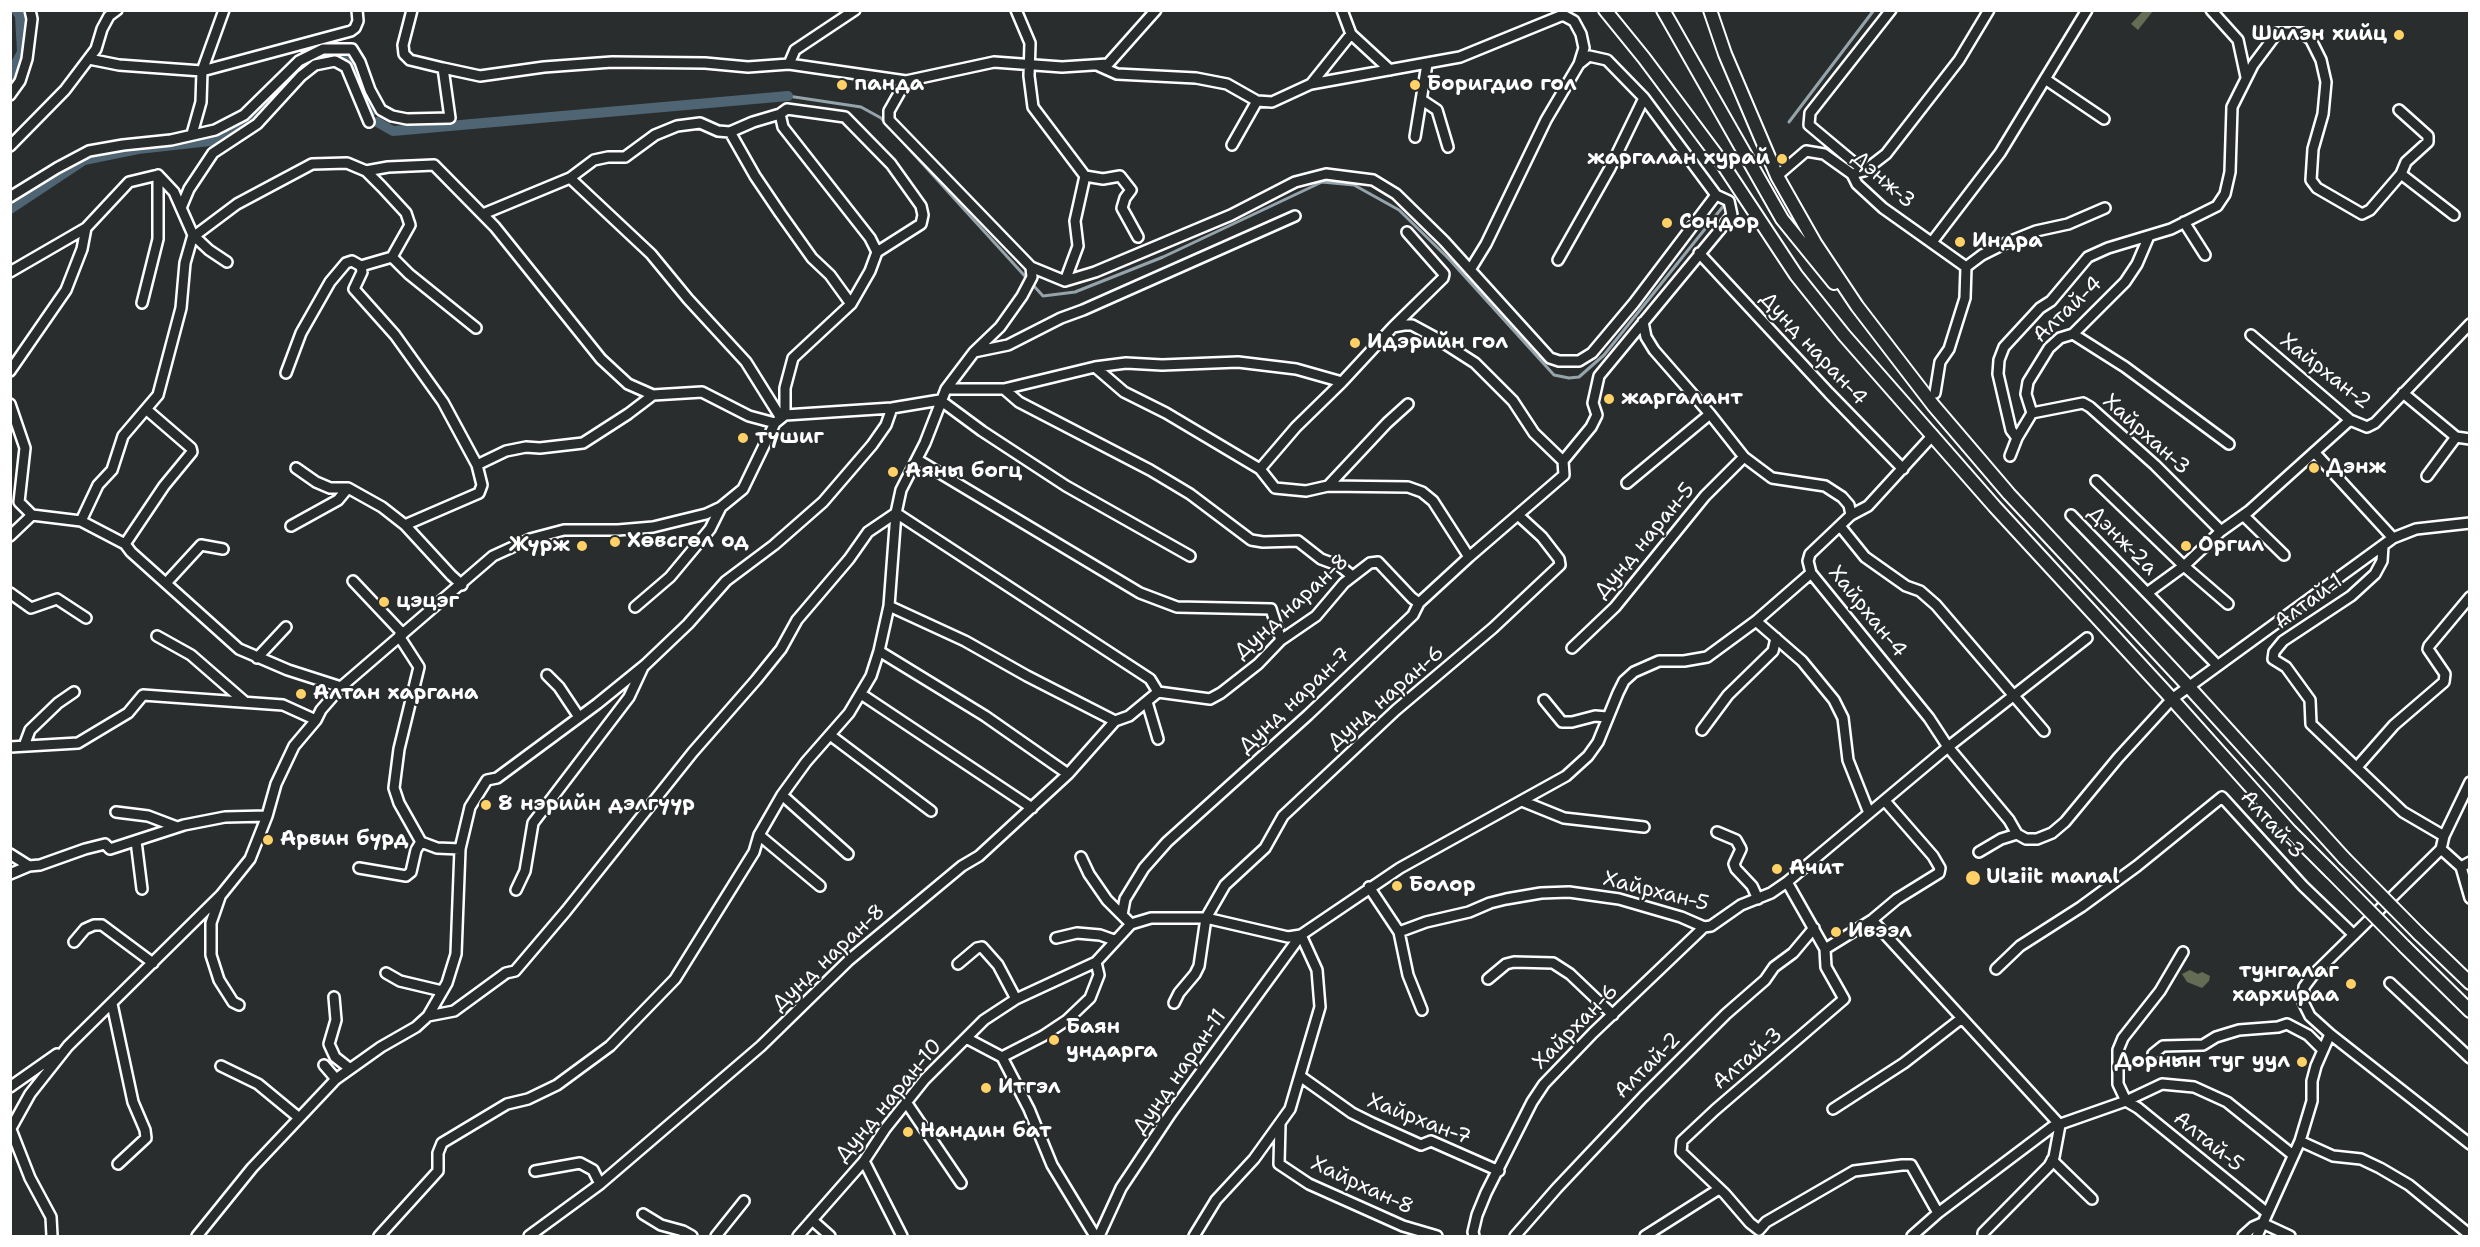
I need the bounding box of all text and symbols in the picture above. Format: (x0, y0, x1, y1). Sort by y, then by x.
place label: Шилэн хийц (2252, 22, 2387, 48)
marker: Шилэн хийц (2392, 28, 2406, 42)
place label: панда (854, 72, 924, 98)
place label: Боригдио гол (1427, 72, 1576, 98)
marker: панда (835, 78, 849, 92)
marker: Боригдио гол (1408, 78, 1422, 92)
place label: жаргалан хурай (1587, 146, 1770, 172)
street label: Дэнж-3 (1846, 146, 1920, 214)
marker: жаргалан хурай (1775, 152, 1789, 166)
place label: Сондор (1679, 210, 1759, 236)
marker: Сондор (1660, 216, 1674, 230)
place label: Индра (1972, 229, 2043, 255)
marker: Индра (1953, 235, 1967, 249)
street label: Алтай-4 (2028, 272, 2108, 348)
street label: Дунд наран-4 (1754, 287, 1872, 411)
street label: Хайрхан-2 (2275, 329, 2375, 415)
place label: Идэрийн гол (1367, 330, 1508, 356)
marker: Идэрийн гол (1348, 336, 1362, 350)
place label: жаргалант (1621, 386, 1743, 412)
street label: Хайрхан-3 (2097, 389, 2195, 481)
marker: жаргалант (1602, 392, 1616, 406)
place label: түшиг (755, 425, 824, 451)
marker: түшиг (736, 431, 750, 445)
place label: Дэнж (2326, 455, 2386, 481)
place label: Аяны богц (905, 459, 1022, 485)
marker: Дэнж (2307, 461, 2321, 475)
marker: Аяны богц (886, 465, 900, 479)
street label: Дунд наран-5 (1589, 478, 1701, 604)
street label: Дэнж-2а (2082, 501, 2162, 581)
place label: Хөвсгөл од (627, 529, 749, 555)
place label: Жүрж (509, 533, 570, 559)
place label: Оргил (2198, 533, 2264, 559)
marker: Хөвсгөл од (608, 535, 622, 549)
marker: Жүрж (575, 539, 589, 553)
marker: Оргил (2179, 539, 2193, 553)
street label: Дунд наран-8 (1229, 549, 1355, 665)
street label: Хайрхан-4 (1822, 561, 1912, 663)
street label: Алтай-1 (2270, 569, 2348, 635)
place label: цэцэг (396, 589, 459, 615)
marker: цэцэг (377, 595, 391, 609)
street label: Дунд наран-6 (1323, 641, 1449, 755)
street label: Дунд наран-7 (1234, 643, 1356, 759)
place label: Алтан харгана (313, 681, 478, 707)
marker: Алтан харгана (294, 687, 308, 701)
street label: Алтай-3 (2235, 785, 2309, 865)
place label: 8 нэрийн дэлгүүр (498, 792, 695, 818)
marker: 8 нэрийн дэлгүүр (479, 798, 493, 812)
place label: Арвин бүрд (280, 827, 409, 853)
marker: Арвин бүрд (261, 833, 275, 847)
place label: Ачит (1789, 856, 1844, 882)
marker: Ачит (1770, 862, 1784, 876)
place label: Ulziit manal (1986, 865, 2119, 891)
street label: Хайрхан-5 (1601, 867, 1711, 917)
marker: Ulziit manal (1964, 869, 1982, 887)
place label: Болор (1409, 873, 1476, 899)
marker: Болор (1390, 879, 1404, 893)
street label: Дунд наран-8 (767, 899, 891, 1017)
place label: Ивээл (1848, 919, 1912, 945)
marker: Ивээл (1829, 925, 1843, 939)
place label: тунгалаг хархираа (2232, 959, 2339, 1009)
marker: тунгалаг хархираа (2344, 977, 2358, 991)
street label: Хайрхан-6 (1528, 979, 1624, 1075)
street label: Дунд наран-11 (1128, 1005, 1232, 1139)
place label: Баян ундарга (1066, 1015, 1158, 1065)
street label: Алтай-3 (1708, 1022, 1788, 1096)
street label: Алтай-2 (1610, 1028, 1686, 1104)
marker: Баян ундарга (1047, 1033, 1061, 1047)
street label: Дунд наран-10 (830, 1034, 948, 1168)
place label: Дорнын туг уул (2115, 1049, 2290, 1075)
marker: Дорнын туг уул (2295, 1055, 2309, 1069)
place label: Итгэл (998, 1075, 1060, 1101)
marker: Итгэл (979, 1081, 993, 1095)
street label: Хайрхан-7 (1364, 1089, 1474, 1151)
street label: Алтай-5 (2168, 1106, 2248, 1178)
place label: Нандин бат (920, 1119, 1051, 1145)
marker: Нандин бат (901, 1125, 915, 1139)
street label: Хайрхан-8 (1307, 1151, 1417, 1221)

